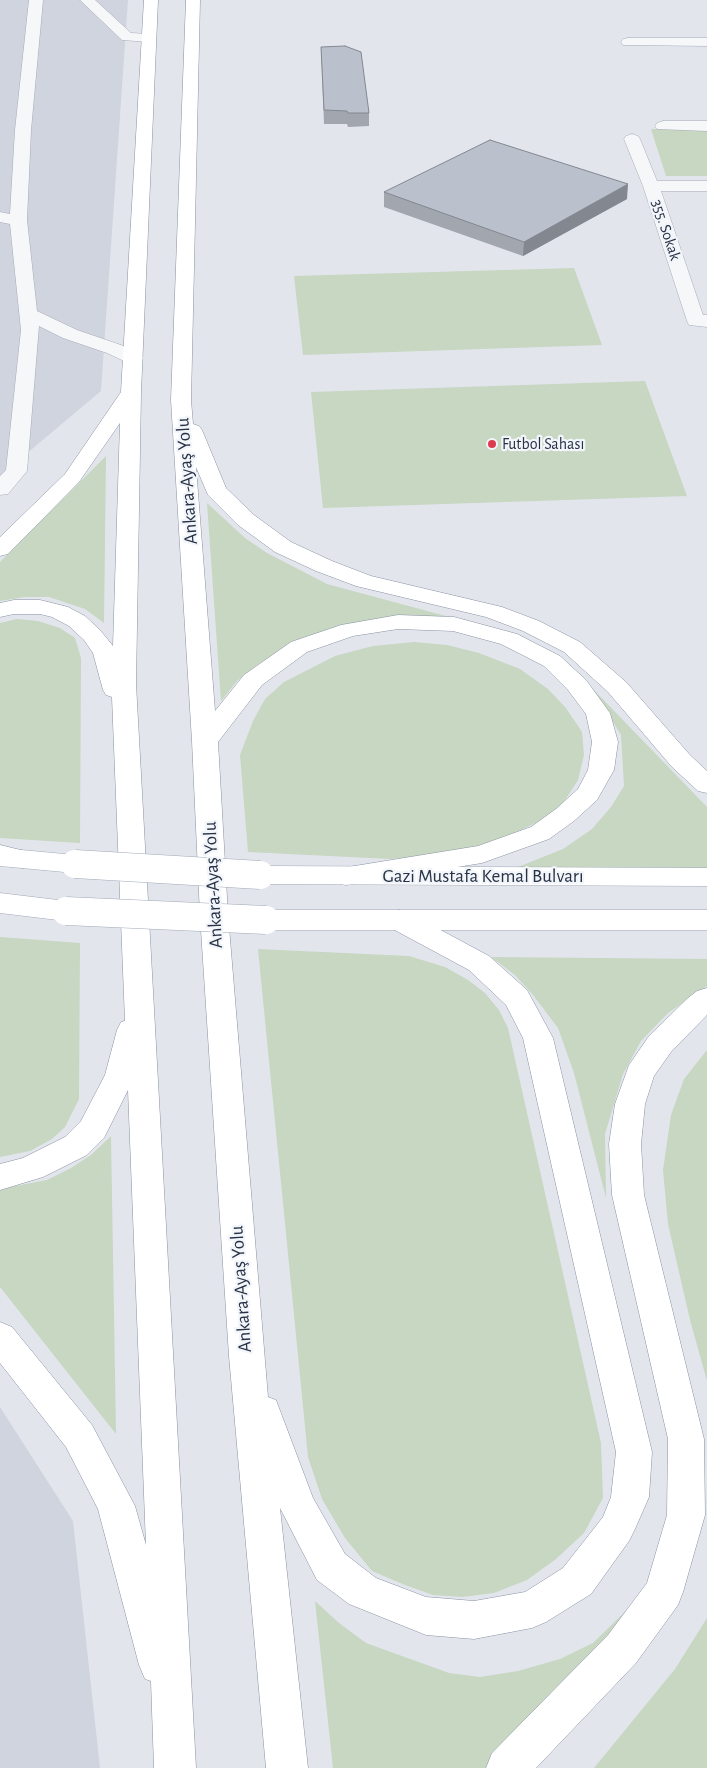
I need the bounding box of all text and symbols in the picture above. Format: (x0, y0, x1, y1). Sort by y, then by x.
street label: 355. Sokak (647, 197, 685, 263)
street label: Ankara-Ayaş Yolu (171, 417, 203, 545)
place label: Futbol Sahası (502, 434, 584, 454)
marker: Futbol Sahası (486, 438, 498, 450)
street label: Ankara-Ayaş Yolu (198, 821, 228, 949)
street label: Gazi Mustafa Kemal Bulvarı (382, 865, 584, 887)
street label: Ankara-Ayaş Yolu (225, 1225, 257, 1353)

